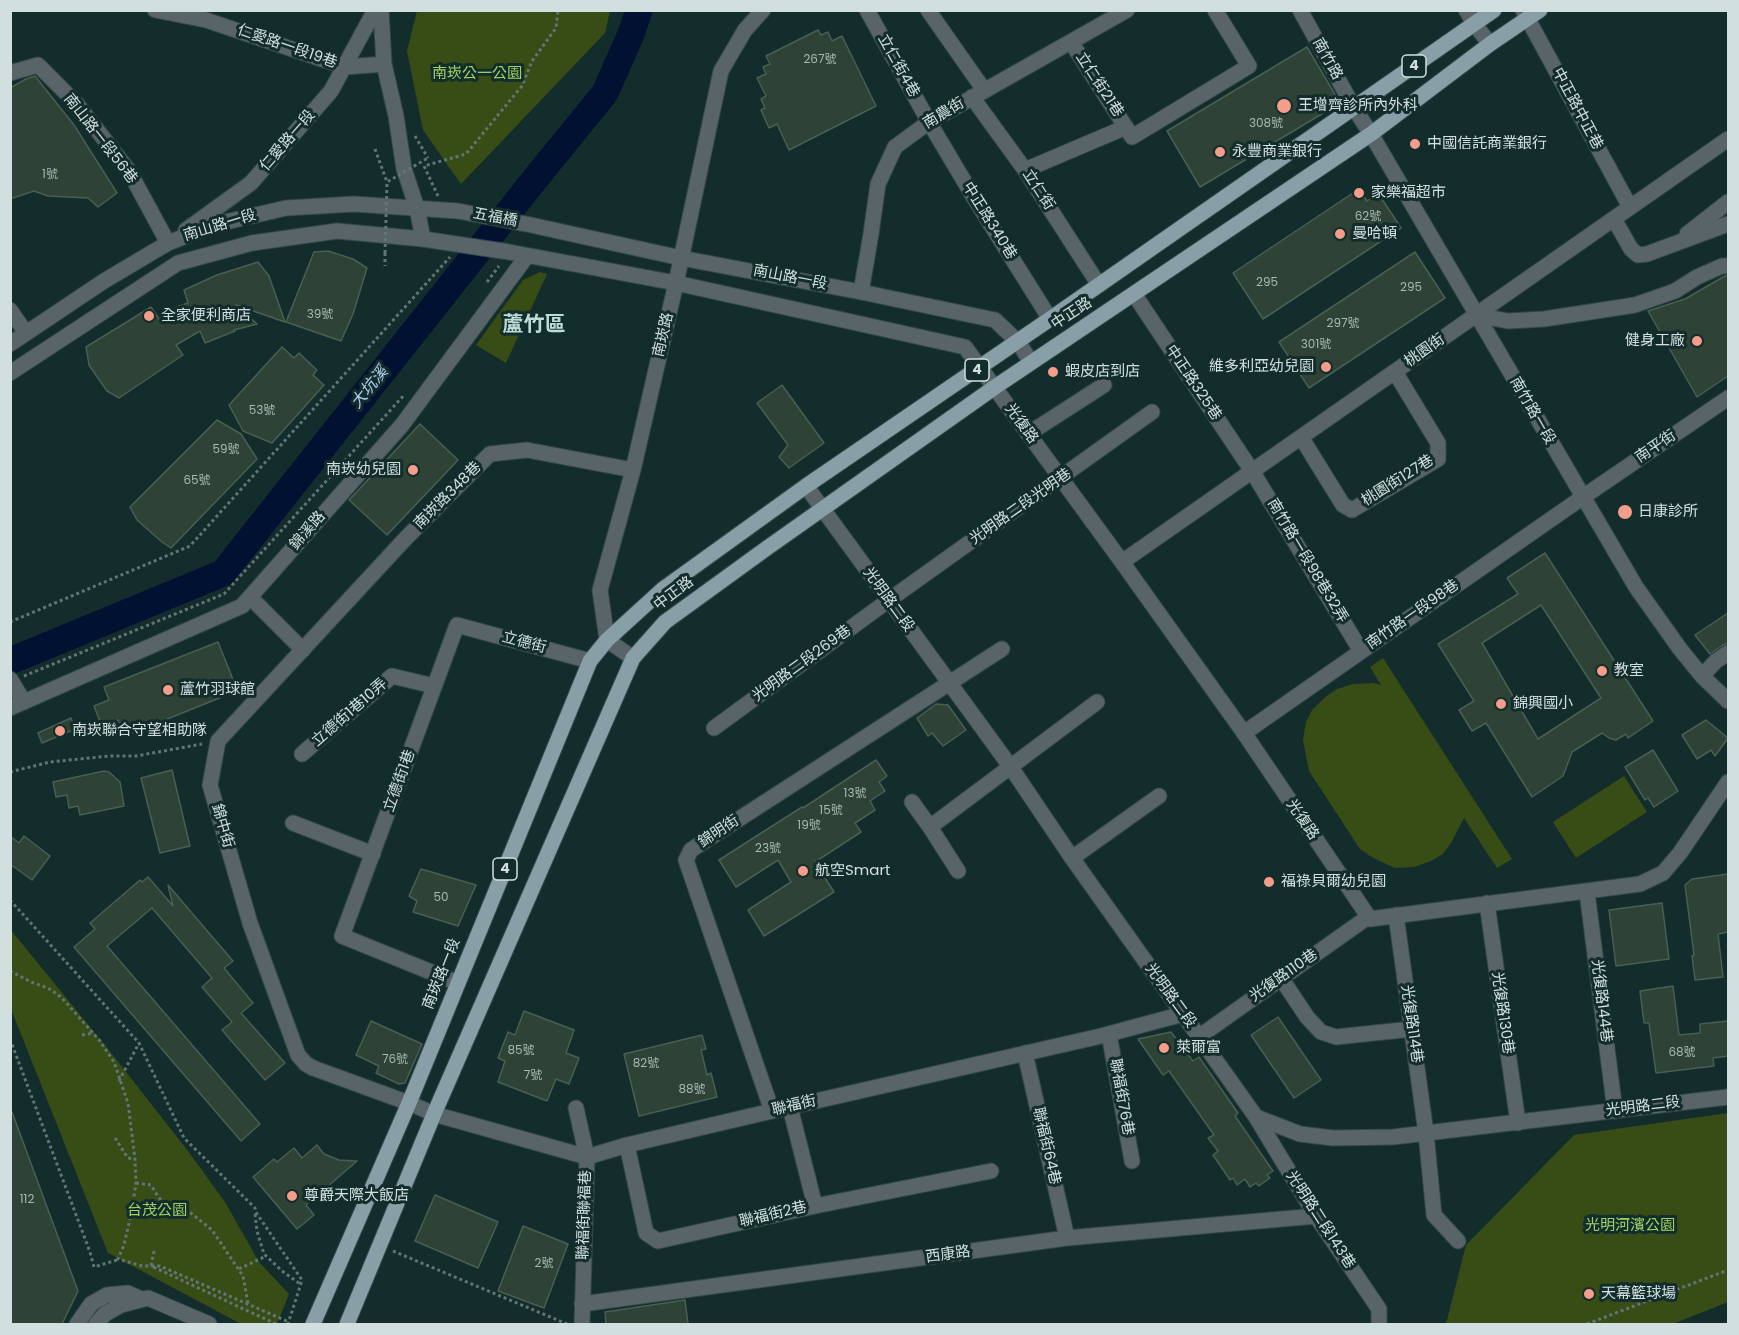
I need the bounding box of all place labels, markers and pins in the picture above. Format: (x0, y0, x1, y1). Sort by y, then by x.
marker: 王增齊診所內外科 (1275, 97, 1293, 115)
place label: 王增齊診所內外科 (1298, 97, 1418, 115)
place label: 中國信託商業銀行 (1427, 135, 1547, 153)
marker: 中國信託商業銀行 (1408, 137, 1422, 151)
place label: 永豐商業銀行 (1232, 143, 1322, 161)
marker: 永豐商業銀行 (1213, 145, 1227, 159)
place label: 家樂福超市 (1371, 184, 1446, 202)
marker: 家樂福超市 (1352, 186, 1366, 200)
place label: 曼哈頓 (1352, 225, 1397, 243)
marker: 曼哈頓 (1333, 227, 1347, 241)
place label: 全家便利商店 (161, 307, 251, 325)
marker: 全家便利商店 (142, 309, 156, 323)
place label: 健身工廠 (1625, 332, 1685, 350)
marker: 健身工廠 (1690, 334, 1704, 348)
place label: 維多利亞幼兒園 (1209, 358, 1314, 376)
marker: 維多利亞幼兒園 (1319, 360, 1333, 374)
place label: 蝦皮店到店 (1065, 363, 1140, 381)
marker: 蝦皮店到店 (1046, 365, 1060, 379)
place label: 南崁幼兒園 (326, 461, 401, 479)
marker: 南崁幼兒園 (406, 463, 420, 477)
marker: 日康診所 (1616, 503, 1634, 521)
place label: 日康診所 (1638, 503, 1698, 521)
place label: 教室 (1614, 662, 1644, 680)
marker: 教室 (1595, 664, 1609, 678)
place label: 蘆竹羽球館 (180, 681, 255, 699)
marker: 蘆竹羽球館 (161, 683, 175, 697)
place label: 錦興國小 (1513, 695, 1573, 713)
marker: 錦興國小 (1494, 697, 1508, 711)
place label: 南崁聯合守望相助隊 (72, 722, 207, 740)
marker: 南崁聯合守望相助隊 (53, 724, 67, 738)
place label: 航空Smart (815, 862, 890, 880)
marker: 航空Smart (796, 864, 810, 878)
place label: 福祿貝爾幼兒園 (1281, 873, 1386, 891)
marker: 福祿貝爾幼兒園 (1262, 875, 1276, 889)
place label: 萊爾富 (1176, 1039, 1221, 1057)
marker: 萊爾富 (1157, 1041, 1171, 1055)
place label: 尊爵天際大飯店 (304, 1187, 409, 1205)
marker: 尊爵天際大飯店 (285, 1189, 299, 1203)
place label: 天幕籃球場 (1601, 1285, 1676, 1303)
marker: 天幕籃球場 (1582, 1287, 1596, 1301)

